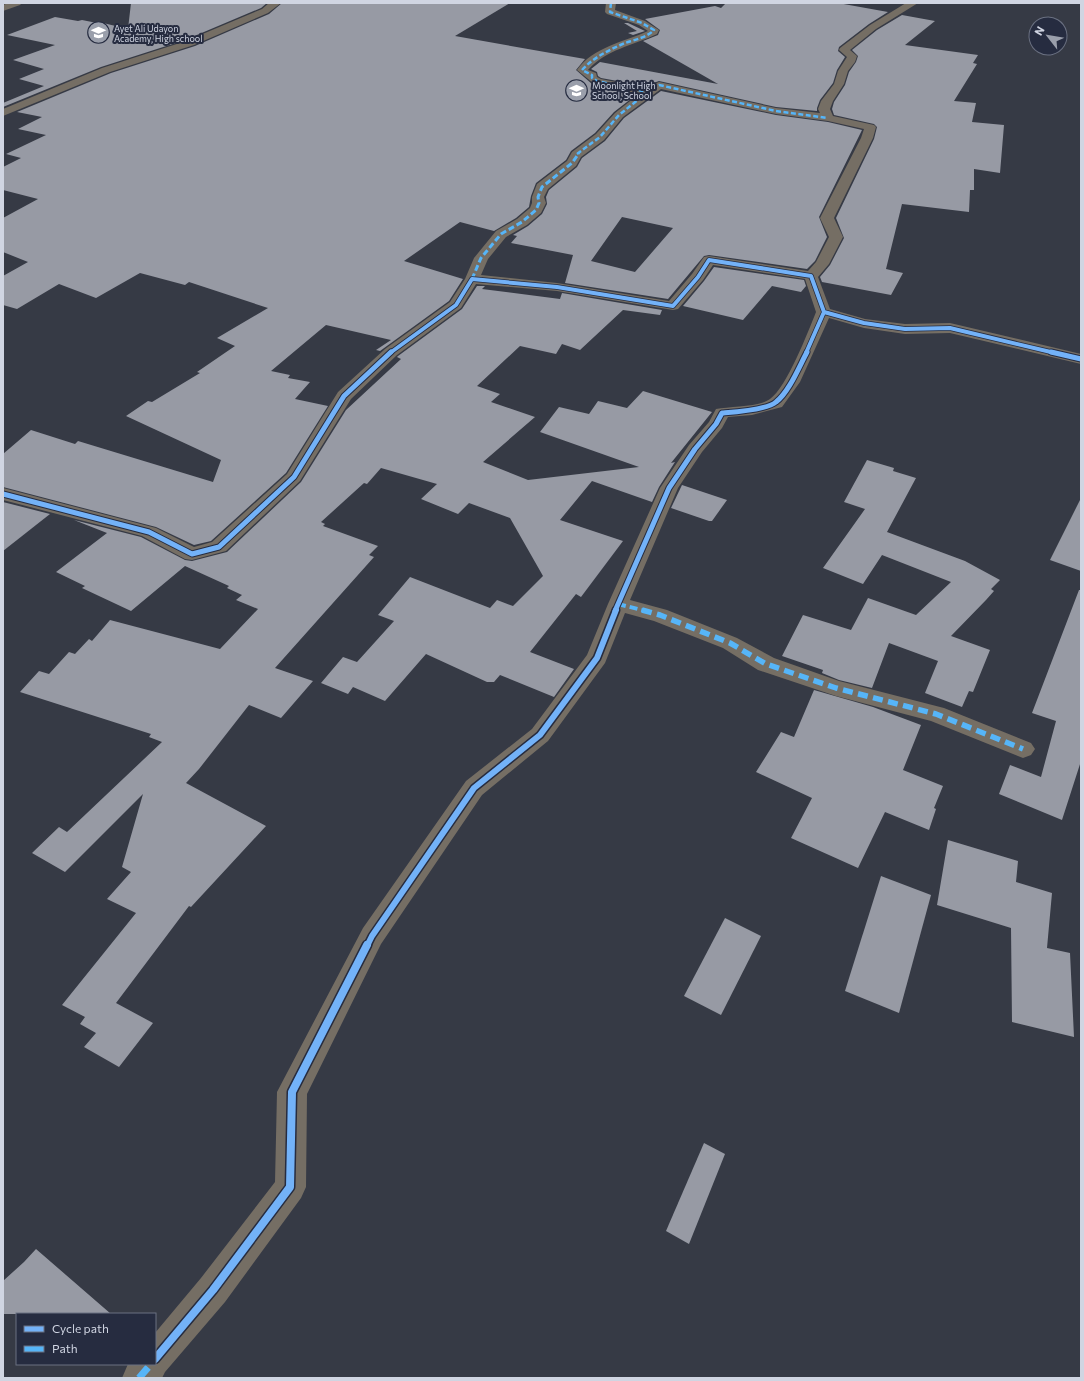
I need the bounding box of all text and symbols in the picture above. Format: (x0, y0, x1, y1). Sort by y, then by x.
north arrow (1028, 16, 1068, 56)
school or university icon: Ayet Ali Udayon Academy, High school (86, 20, 112, 46)
place label: Ayet Ali Udayon Academy, High school (114, 23, 202, 44)
text: N (1031, 24, 1047, 37)
school or university icon: Moonlight High School, School (564, 77, 590, 103)
place label: Moonlight High School, School (592, 80, 656, 101)
legend (16, 1313, 156, 1365)
text: Cycle path (52, 1321, 109, 1335)
text: Path (52, 1341, 78, 1355)

